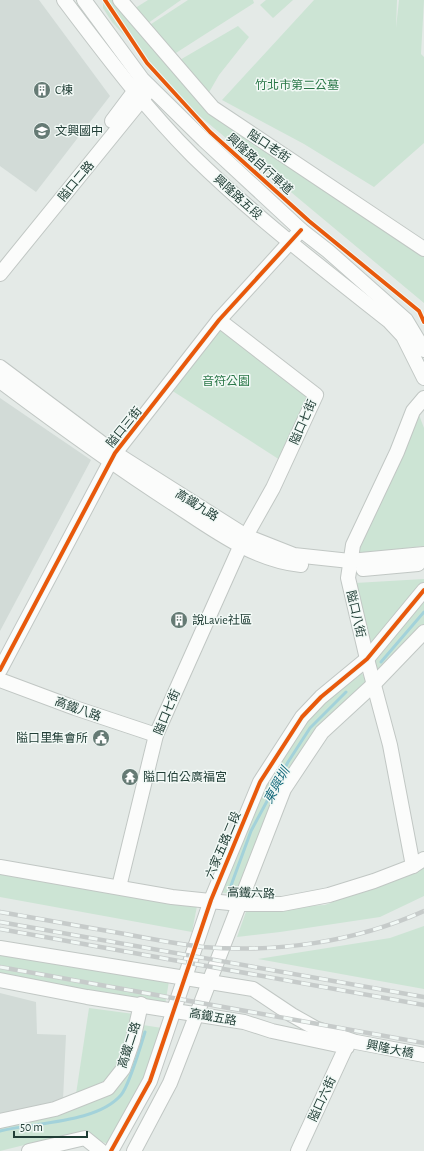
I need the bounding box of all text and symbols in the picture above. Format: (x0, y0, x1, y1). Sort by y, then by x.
park label: 竹北市第二公墓 (255, 78, 339, 91)
building icon: C棟 (32, 80, 52, 100)
place label: C棟 (55, 83, 73, 96)
school or university icon: 文興國中 (32, 121, 52, 141)
place label: 文興國中 (55, 124, 103, 137)
street label: 隘口老街 (246, 127, 293, 164)
street label: 興隆路自行車道 (225, 131, 296, 197)
street label: 隘口二路 (55, 158, 96, 203)
street label: 興隆路五段 (212, 172, 265, 222)
park label: 音符公園 (202, 374, 250, 387)
street label: 隘口七街 (287, 397, 318, 446)
street label: 隘口三街 (103, 404, 144, 449)
street label: 高鐵九路 (173, 486, 221, 523)
street label: 隘口八街 (345, 589, 368, 639)
building icon: 說Lavie社區 (169, 610, 189, 630)
place label: 說Lavie社區 (192, 613, 252, 626)
street label: 隘口七街 (151, 687, 182, 736)
street label: 高鐵八路 (53, 694, 103, 723)
public building icon: 隘口里集會所 (91, 728, 111, 748)
place label: 隘口里集會所 (16, 731, 88, 744)
water label: 東興圳 (261, 763, 293, 806)
temple icon: 隘口伯公廣福宮 (120, 767, 140, 787)
place label: 隘口伯公廣福宮 (143, 770, 227, 783)
street label: 六家五路二段 (202, 809, 243, 880)
street label: 高鐵六路 (227, 885, 275, 900)
street label: 高鐵五路 (188, 1006, 238, 1027)
street label: 高鐵二路 (115, 1020, 142, 1070)
street label: 興隆大橋 (365, 1038, 415, 1059)
street label: 隘口六街 (306, 1074, 338, 1123)
scale bar (14, 1113, 87, 1139)
text: 50 m (20, 1121, 43, 1133)

